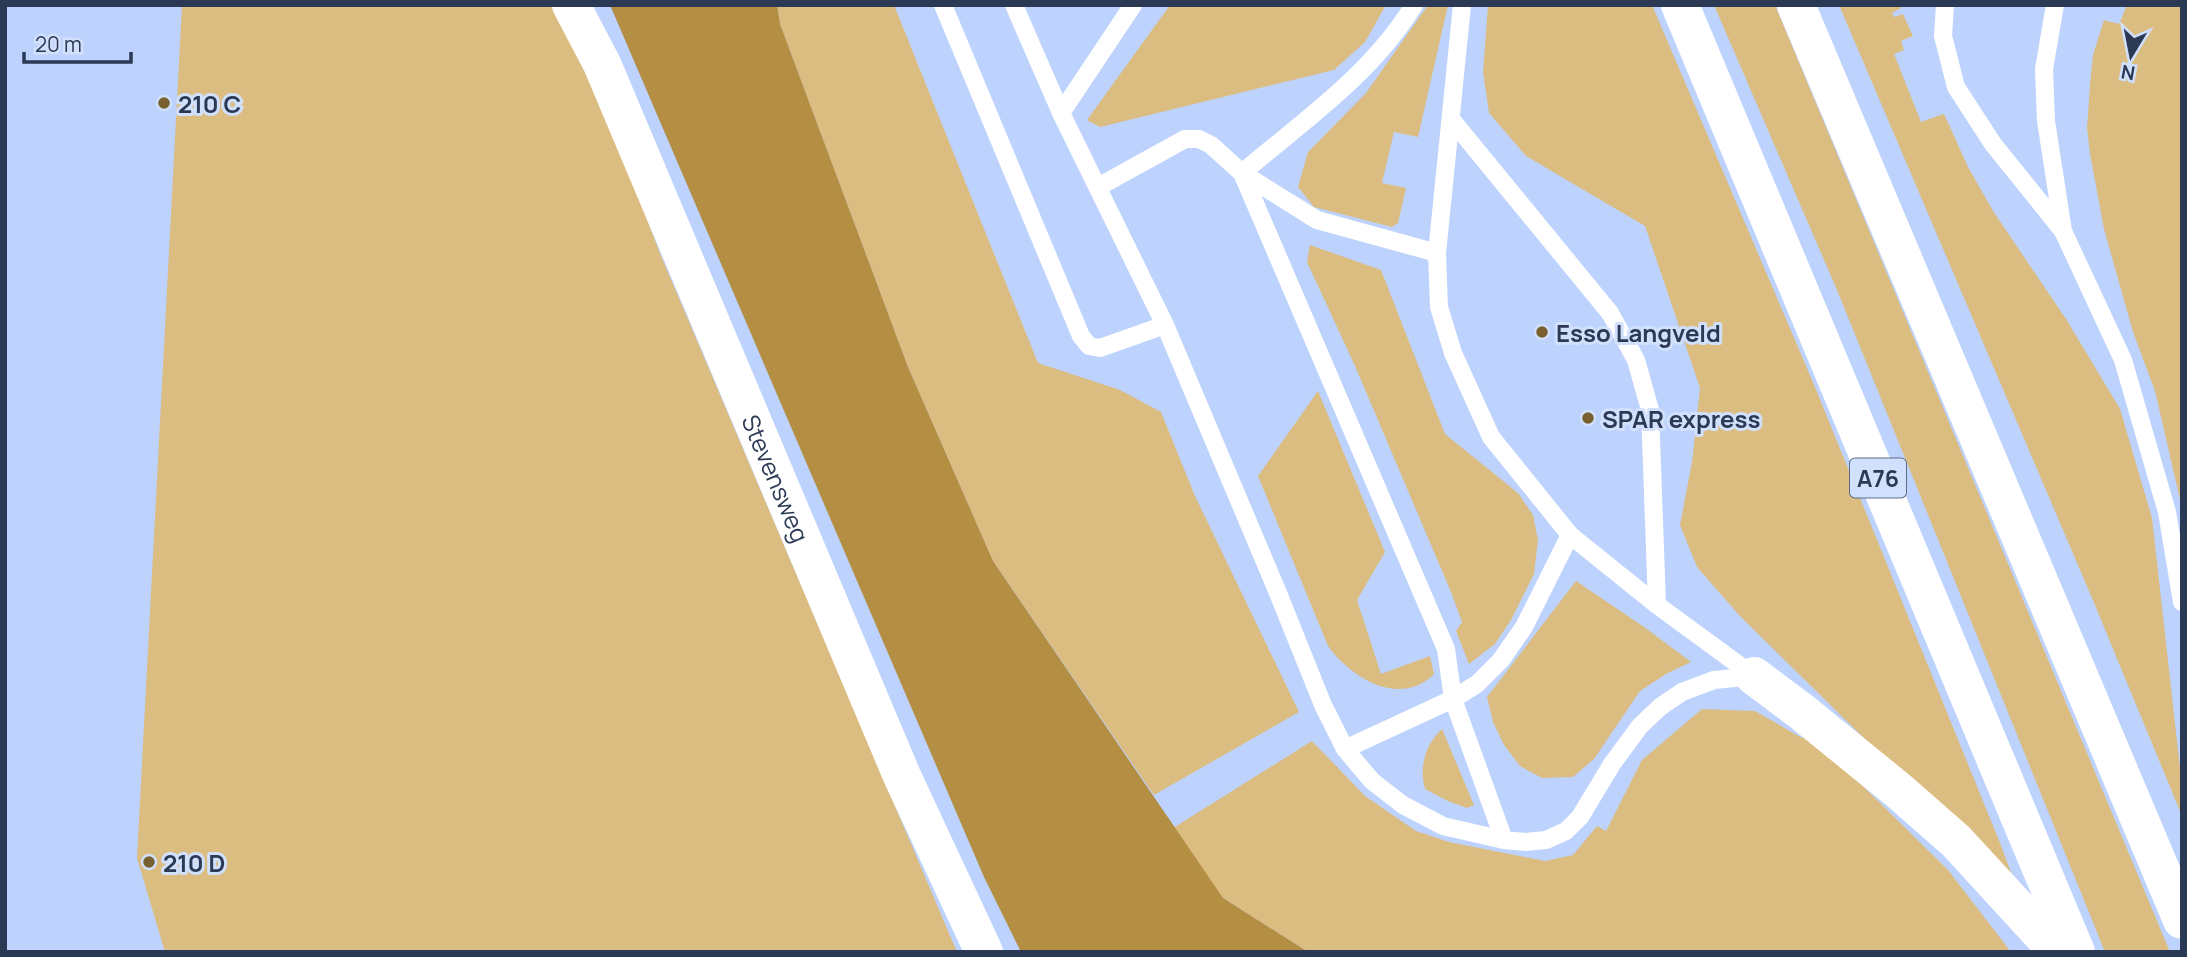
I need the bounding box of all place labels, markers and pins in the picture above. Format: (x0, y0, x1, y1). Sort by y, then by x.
place label: 210 C (178, 87, 241, 120)
marker: 210 C (156, 95, 172, 111)
place label: Esso Langveld (1556, 316, 1721, 349)
marker: Esso Langveld (1534, 324, 1550, 340)
place label: SPAR express (1602, 402, 1760, 435)
marker: SPAR express (1580, 410, 1596, 426)
place label: 210 D (163, 846, 225, 879)
marker: 210 D (141, 854, 157, 870)

